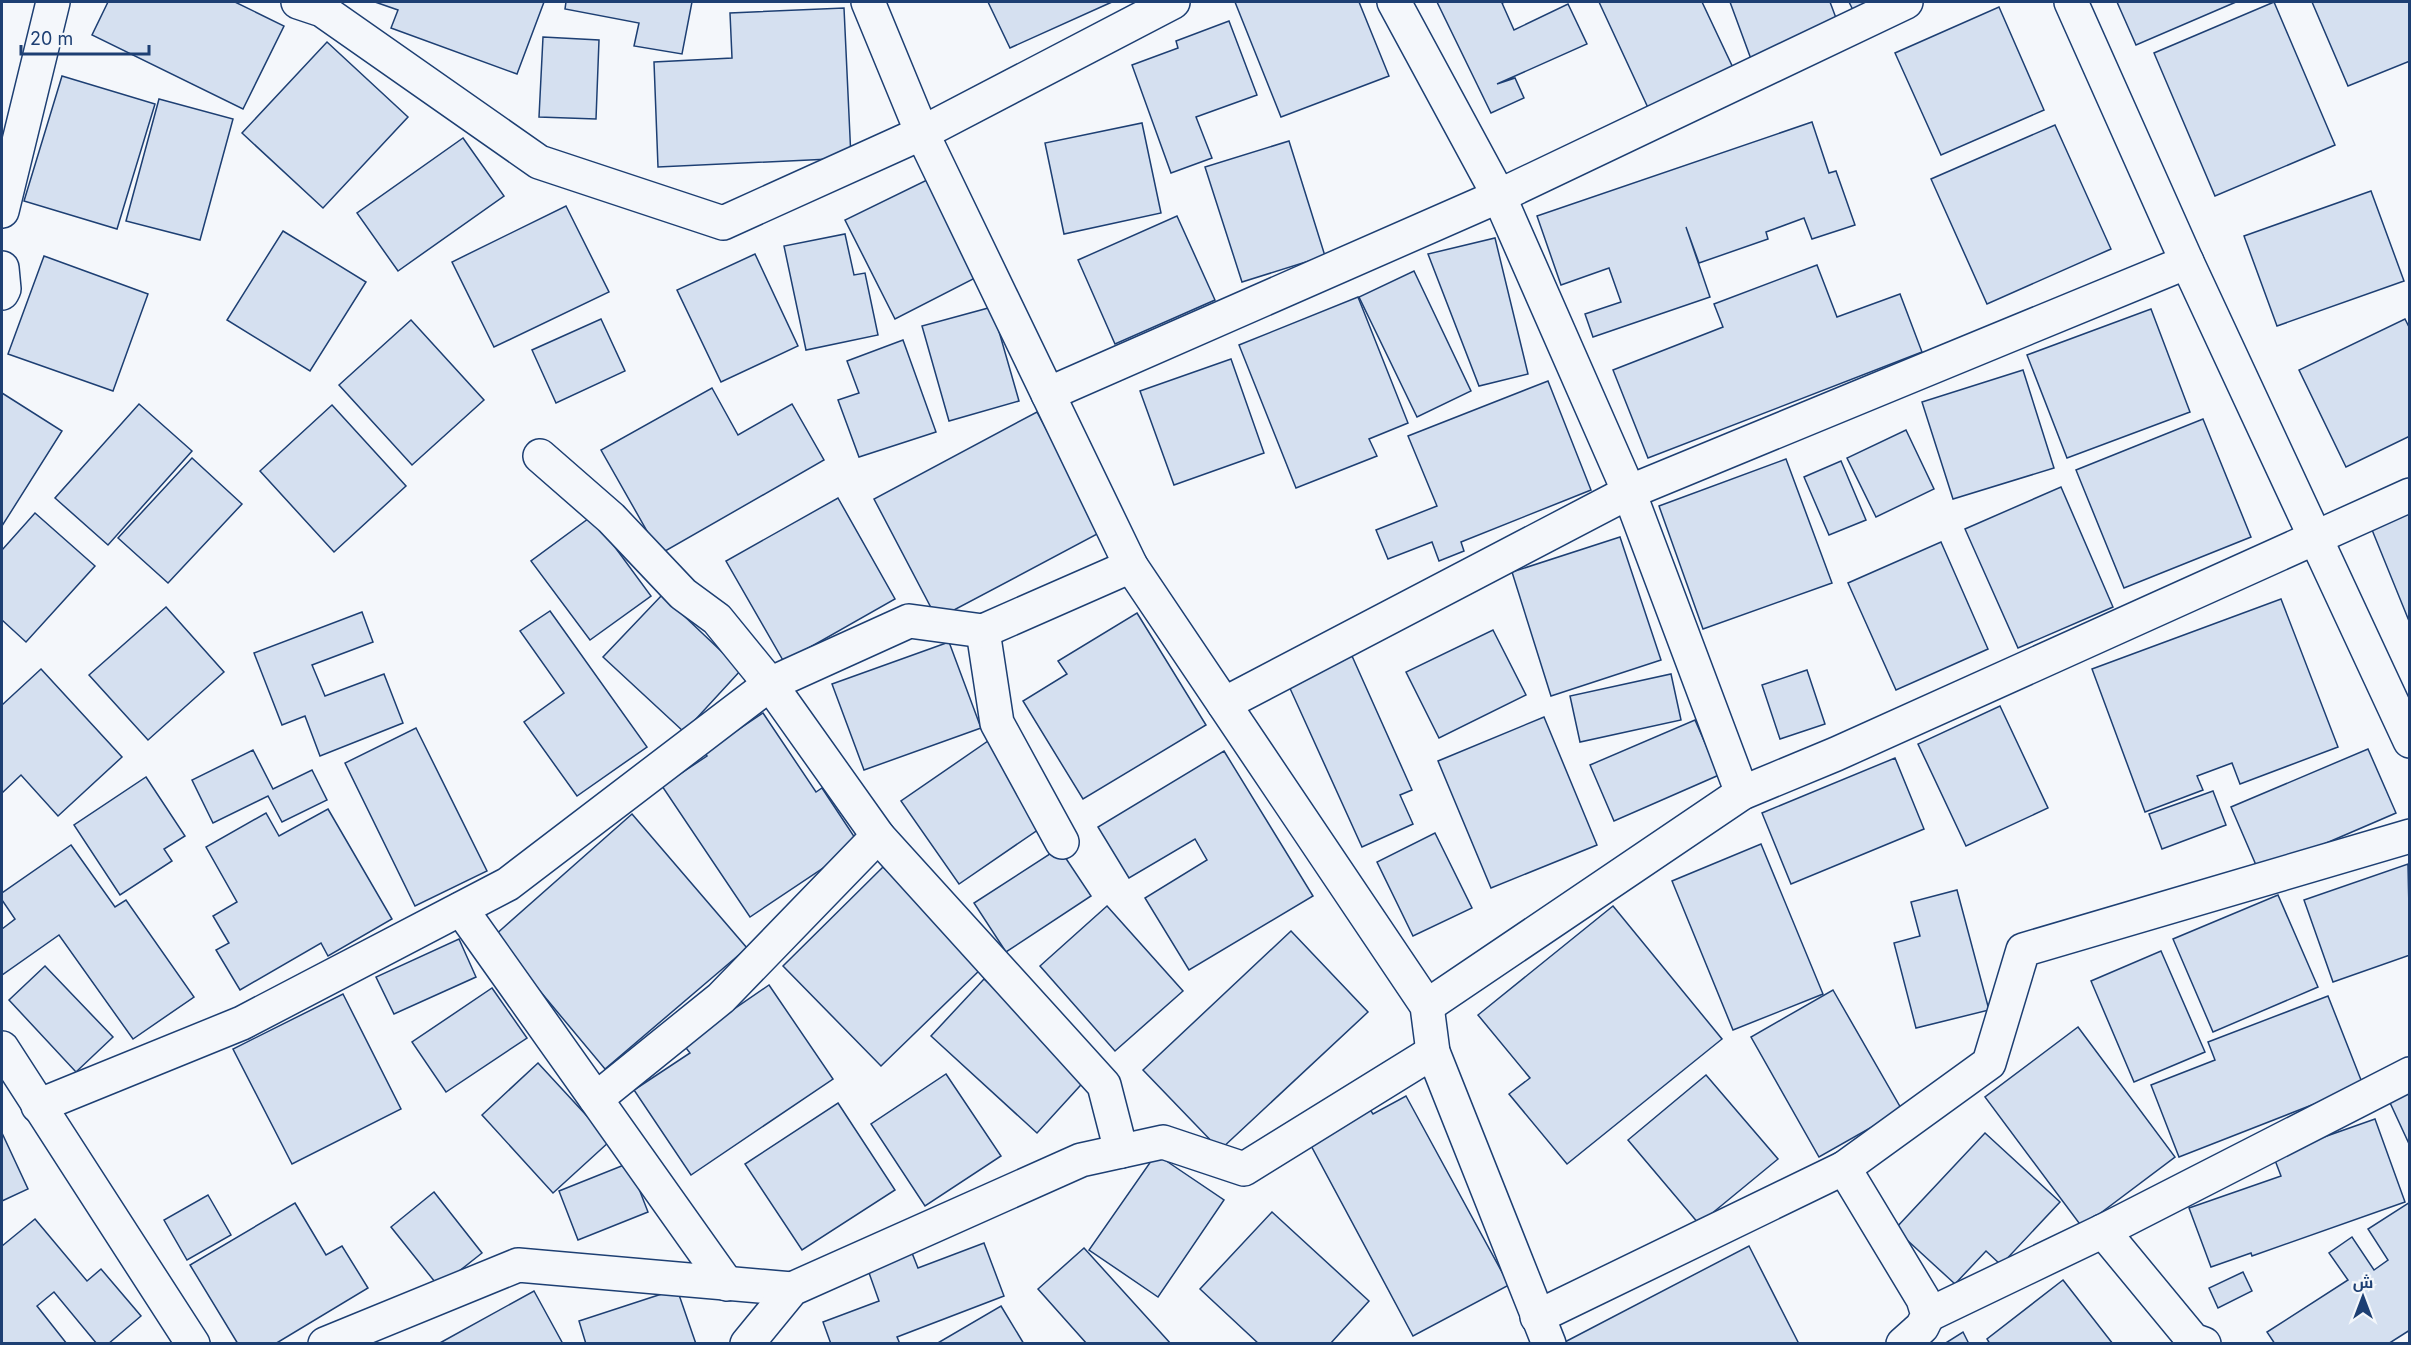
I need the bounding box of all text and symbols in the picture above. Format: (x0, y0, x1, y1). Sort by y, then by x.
scale bar (21, 18, 148, 56)
text: 20 m (30, 28, 73, 49)
north arrow (2333, 1267, 2393, 1327)
text: ش (2353, 1272, 2373, 1292)

